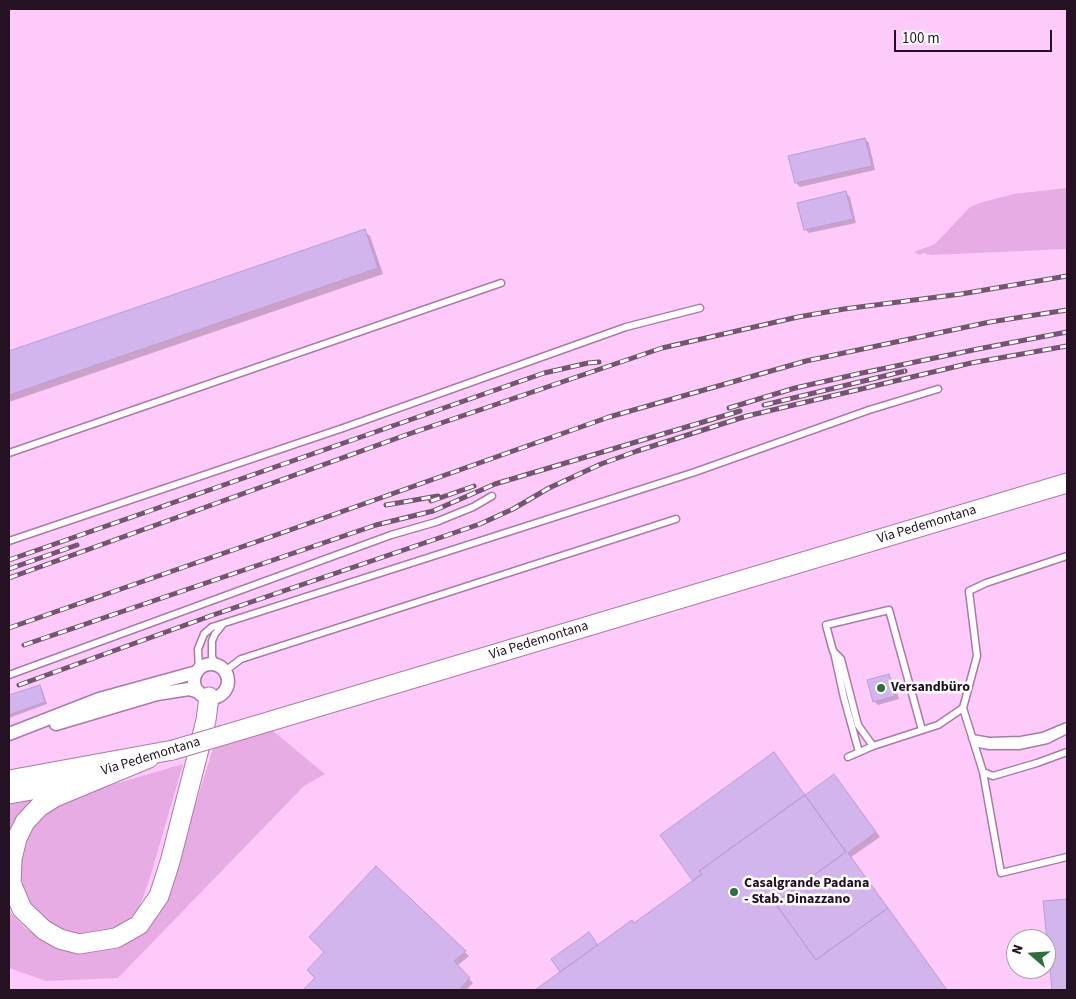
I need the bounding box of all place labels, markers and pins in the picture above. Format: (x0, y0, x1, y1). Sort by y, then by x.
place label: Versandbüro (891, 680, 970, 696)
marker: Versandbüro (875, 682, 887, 694)
place label: Casalgrande Padana - Stab. Dinazzano (744, 876, 869, 909)
marker: Casalgrande Padana - Stab. Dinazzano (728, 886, 740, 898)

